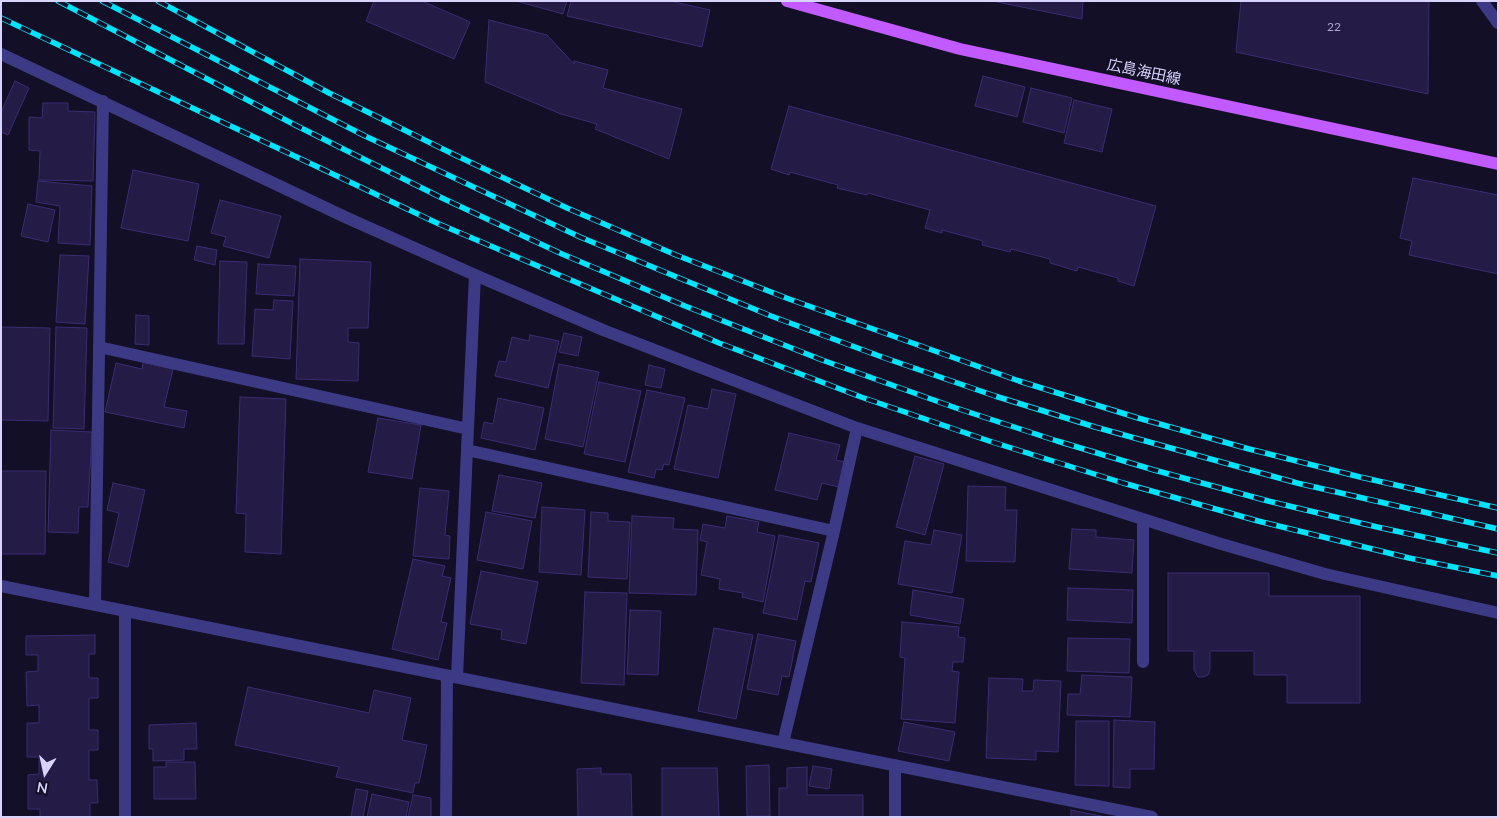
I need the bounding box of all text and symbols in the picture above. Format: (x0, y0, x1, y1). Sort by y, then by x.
house number: 22 (1327, 20, 1341, 34)
street label: 広島海田線 (1105, 55, 1183, 89)
north arrow (20, 748, 70, 798)
text: N (36, 779, 49, 798)

